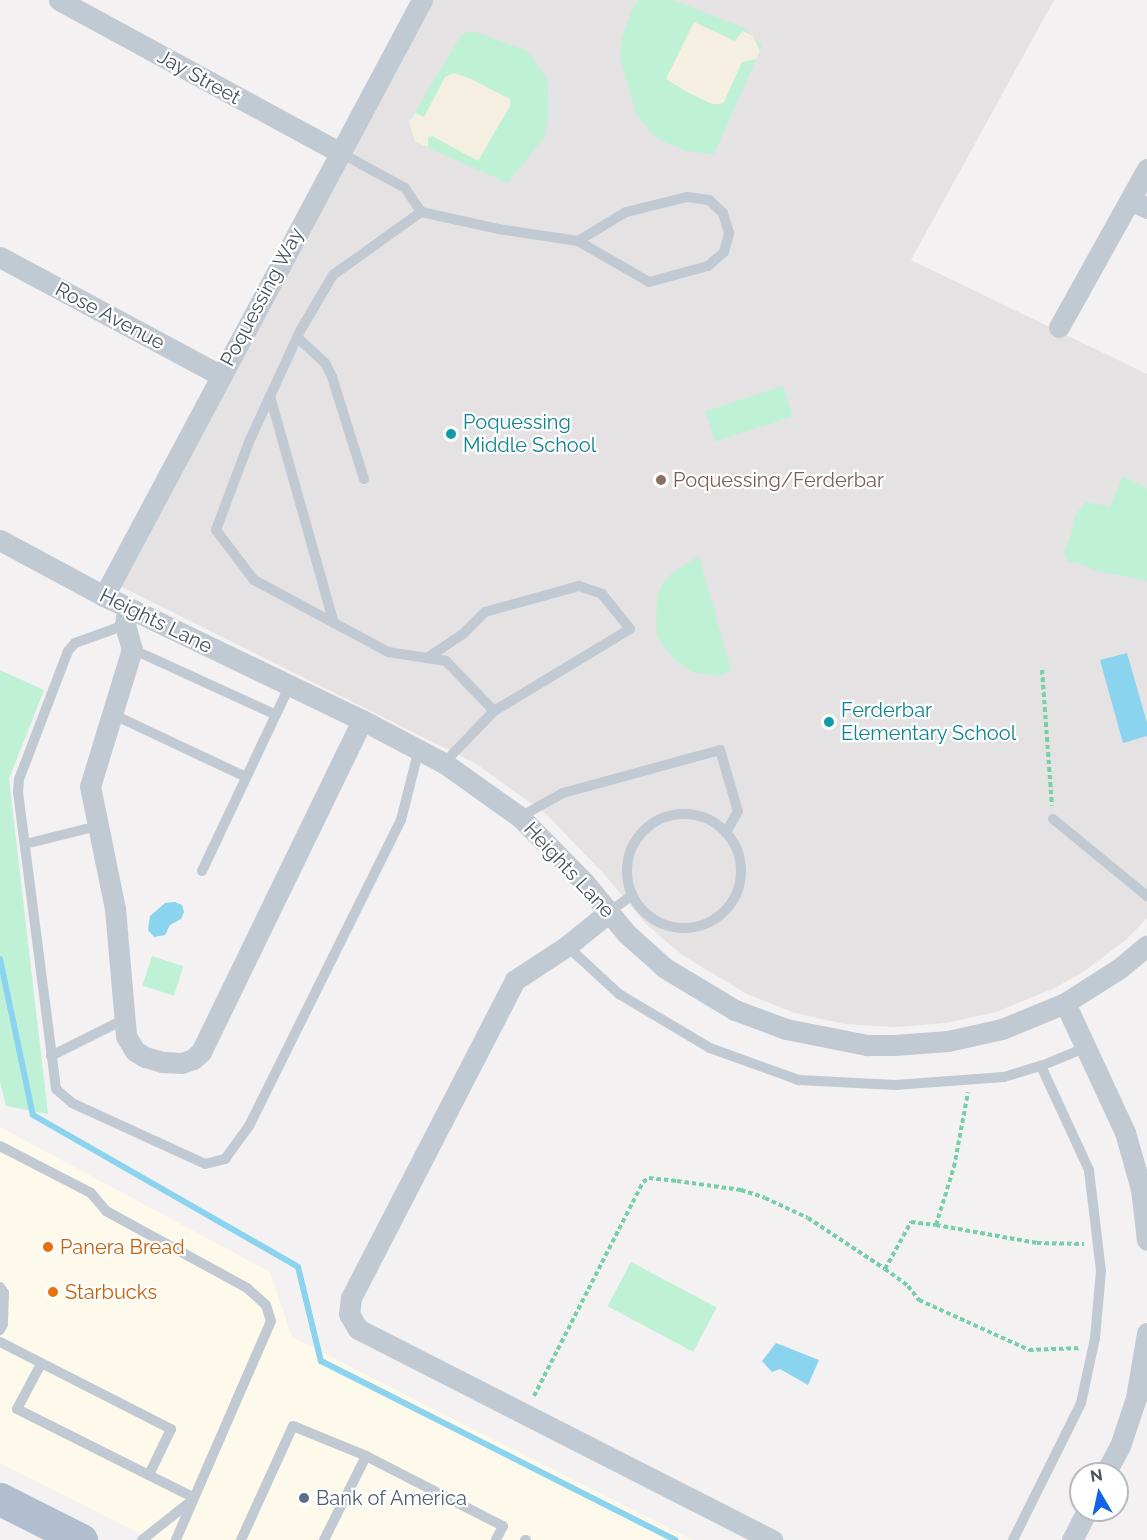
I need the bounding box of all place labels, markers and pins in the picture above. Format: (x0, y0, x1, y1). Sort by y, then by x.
place label: Poquessing Middle School (463, 410, 596, 457)
marker: Poquessing Middle School (444, 427, 458, 441)
place label: Poquessing/Ferderbar (673, 468, 884, 492)
marker: Poquessing/Ferderbar (654, 473, 668, 487)
place label: Ferderbar Elementary School (841, 698, 1017, 745)
marker: Ferderbar Elementary School (822, 715, 836, 729)
place label: Panera Bread (60, 1235, 185, 1259)
marker: Panera Bread (41, 1240, 55, 1254)
place label: Starbucks (65, 1280, 157, 1304)
marker: Starbucks (46, 1285, 60, 1299)
place label: Bank of America (316, 1486, 468, 1510)
marker: Bank of America (297, 1491, 311, 1505)

